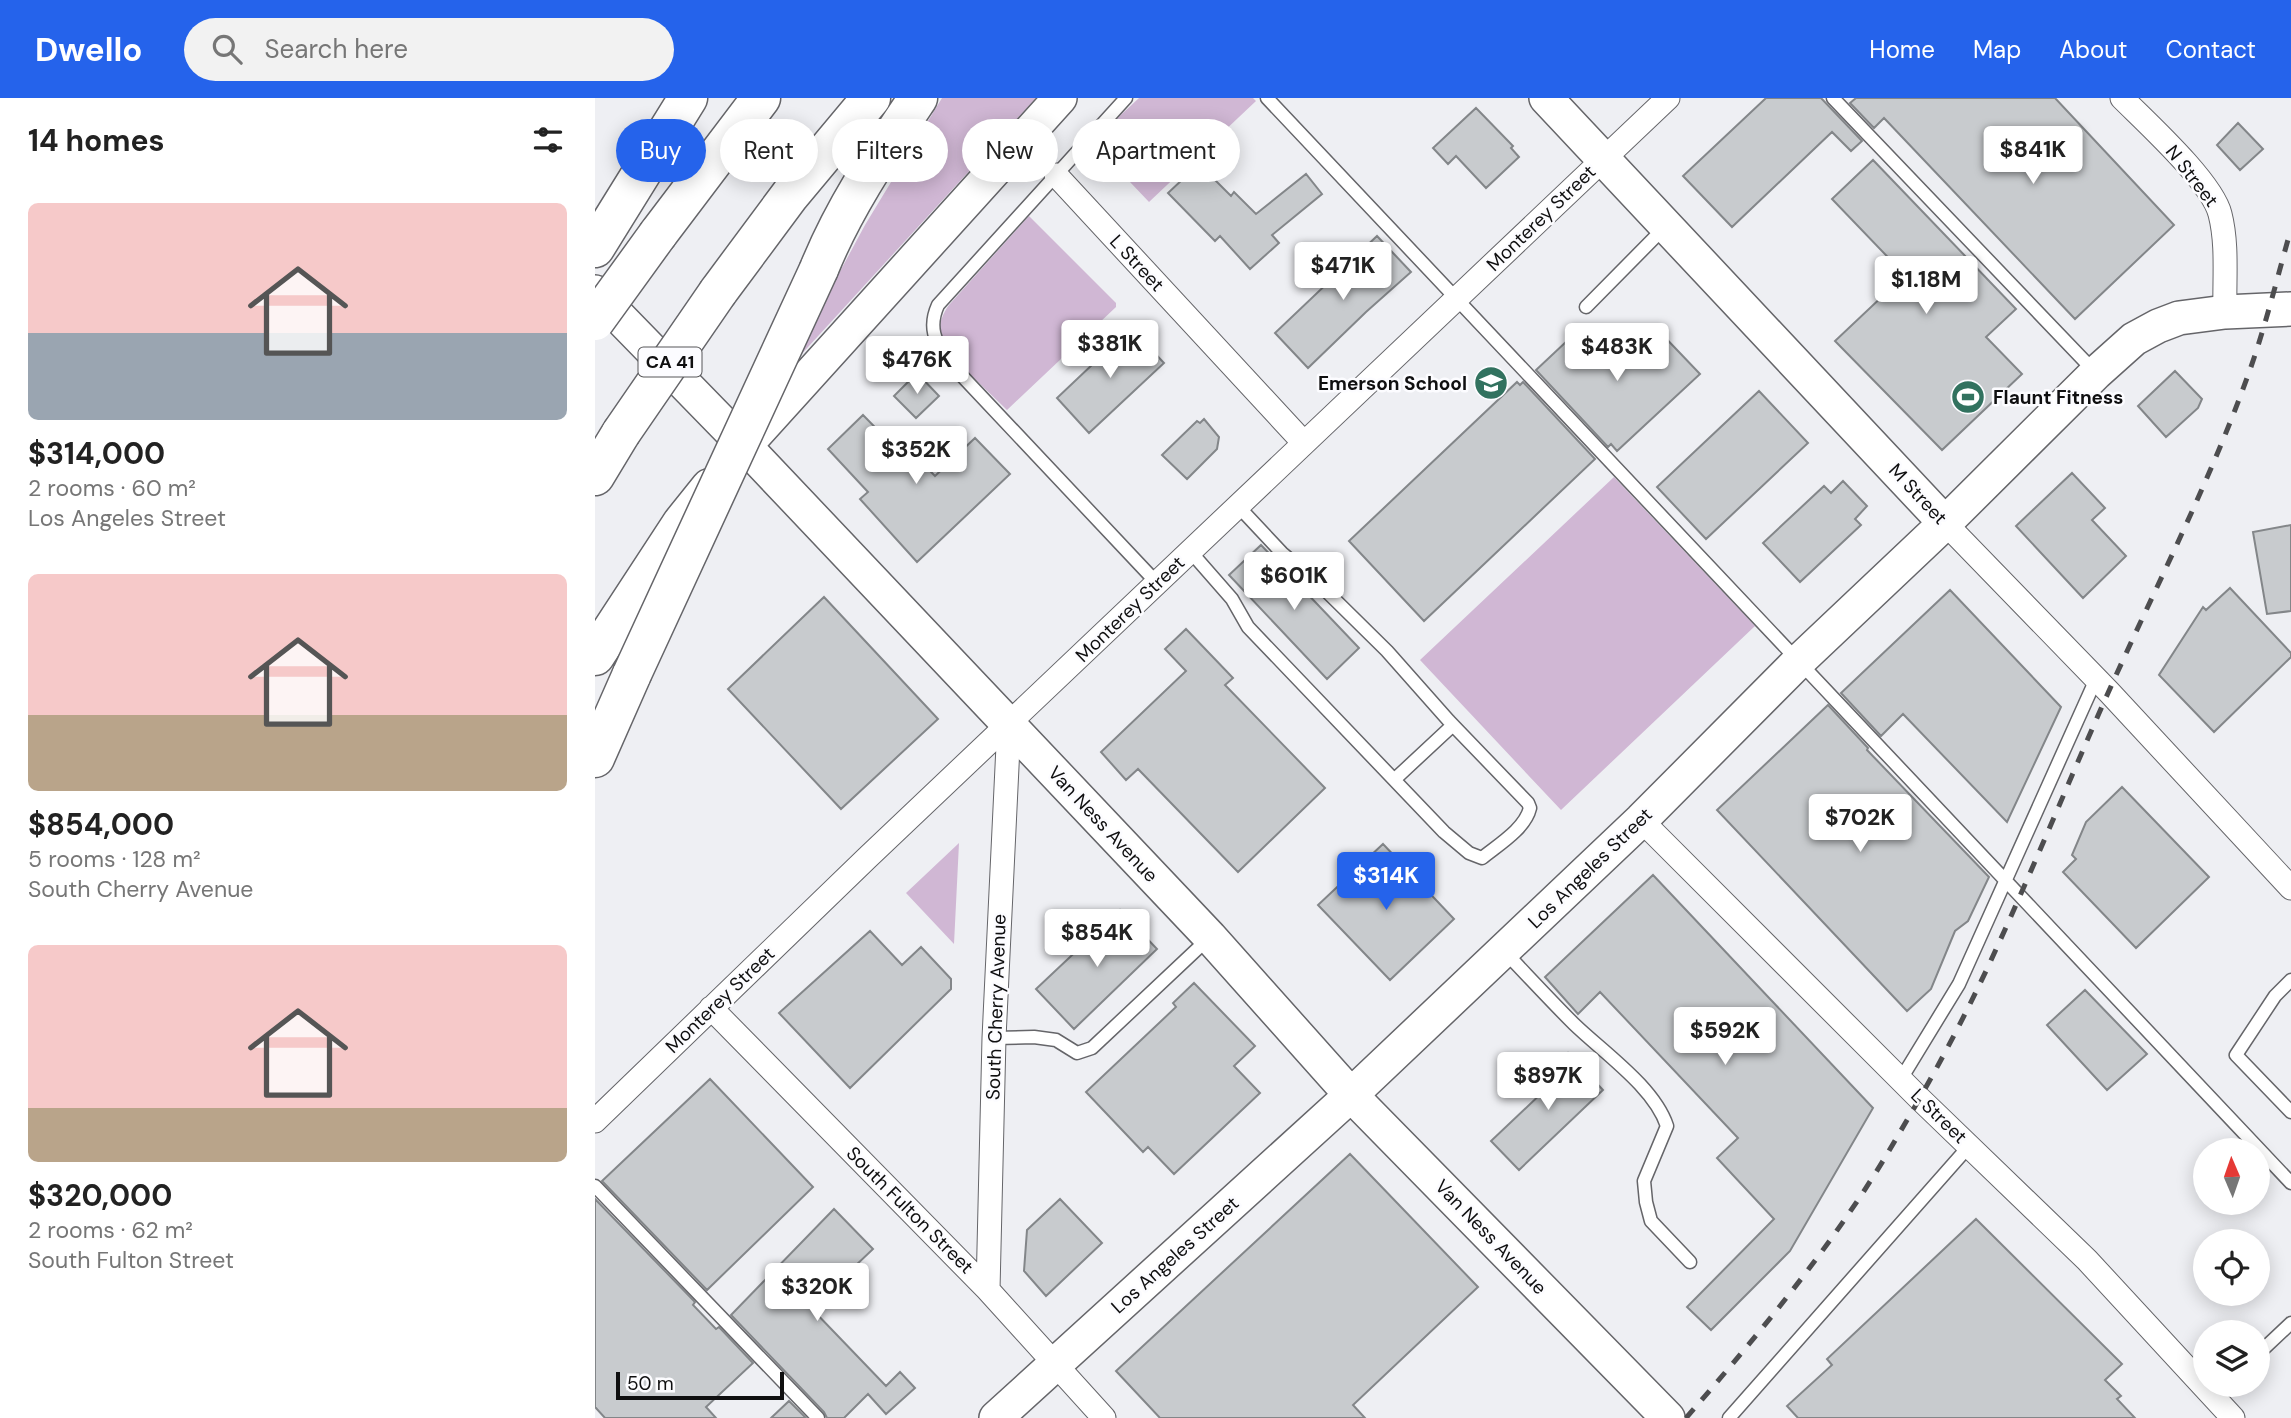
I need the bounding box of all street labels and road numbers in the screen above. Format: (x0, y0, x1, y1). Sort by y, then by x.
street label: N Street (2160, 140, 2224, 212)
street label: Monterey Street (1481, 159, 1601, 277)
street label: L Street (1104, 229, 1170, 297)
road number: CA 41 (638, 348, 701, 376)
street label: M Street (1883, 458, 1953, 530)
street label: Monterey Street (1070, 550, 1190, 668)
street label: Van Ness Avenue (1043, 760, 1163, 888)
street label: Los Angeles Street (1523, 802, 1657, 934)
street label: South Cherry Avenue (980, 914, 1012, 1100)
street label: Monterey Street (660, 941, 780, 1059)
street label: L Street (1906, 1083, 1972, 1149)
street label: South Fulton Street (841, 1141, 979, 1279)
street label: Van Ness Avenue (1430, 1174, 1552, 1300)
street label: Los Angeles Street (1106, 1191, 1244, 1319)

